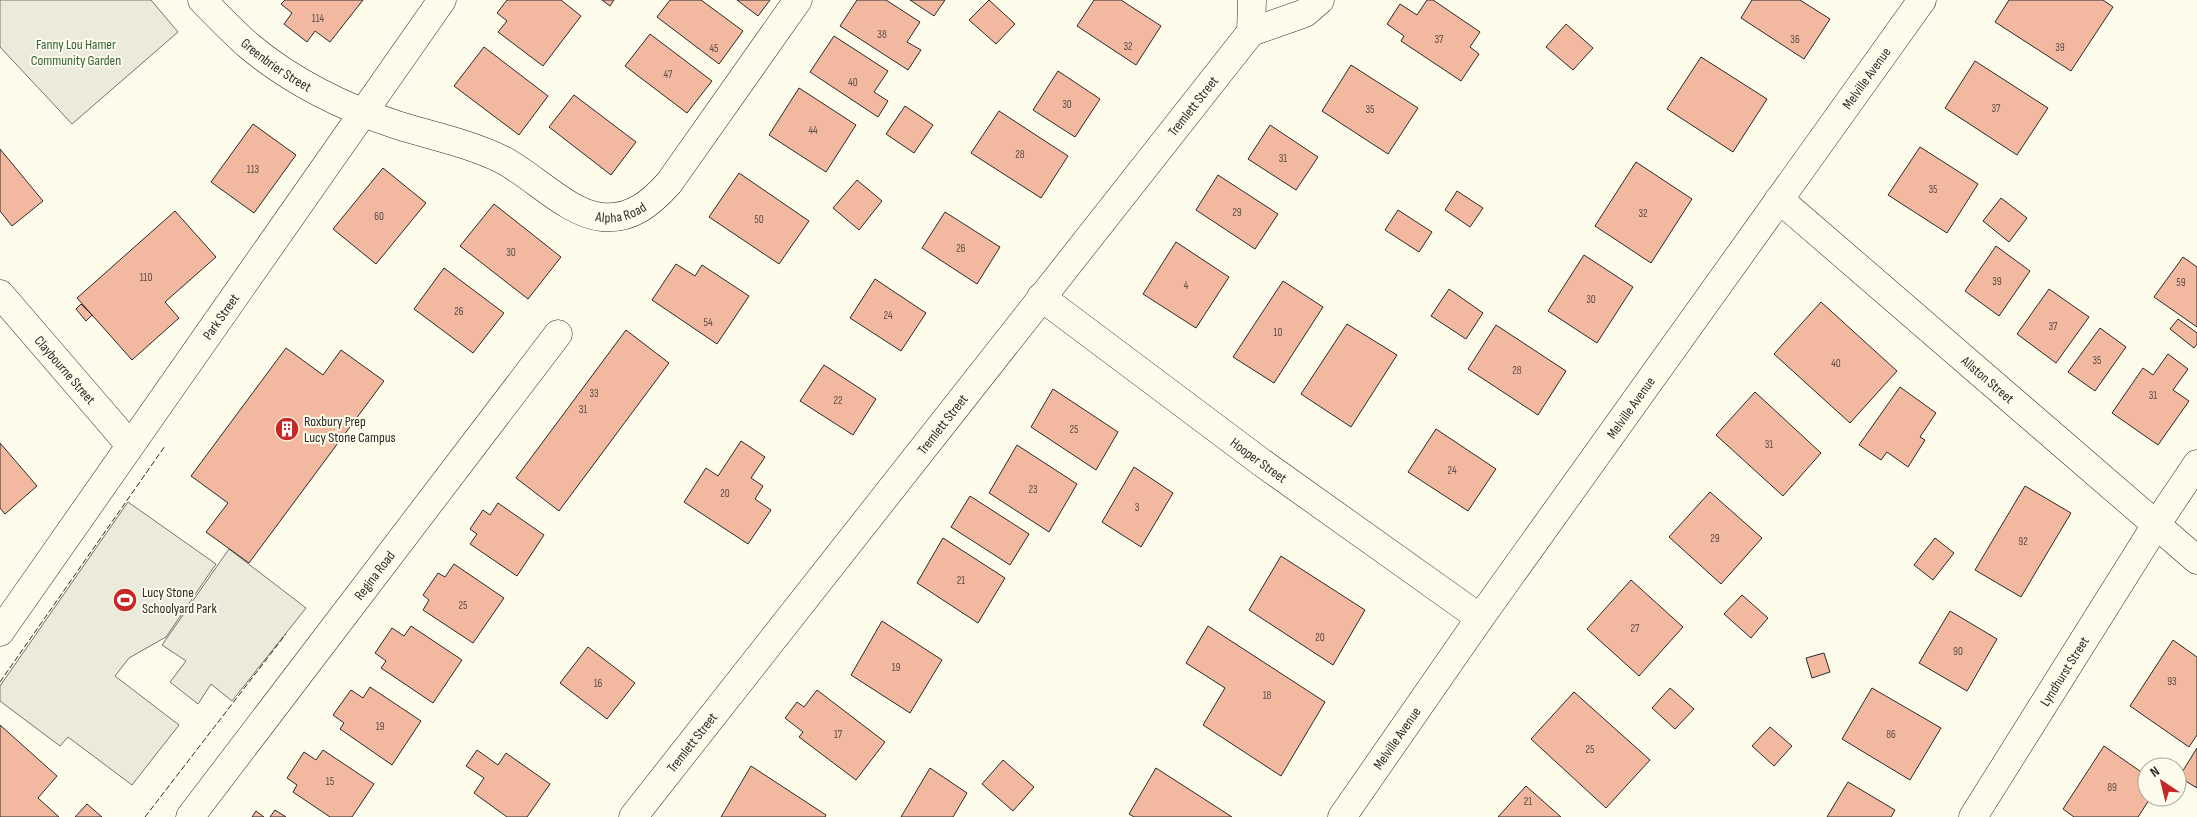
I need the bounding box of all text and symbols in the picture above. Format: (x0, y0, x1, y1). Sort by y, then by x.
house number: 114 (312, 12, 325, 25)
house number: 38 (877, 28, 887, 41)
house number: 37 (1434, 33, 1444, 46)
house number: 36 (1790, 33, 1800, 46)
street label: Greenbrier Street (238, 34, 315, 95)
park label: Fanny Lou Hamer Community Garden (31, 36, 121, 69)
house number: 32 (1123, 40, 1133, 53)
house number: 39 (2055, 41, 2065, 54)
house number: 45 (709, 42, 719, 55)
street label: Melville Avenue (1838, 44, 1894, 112)
house number: 47 (664, 68, 673, 81)
street label: Tremlett Street (1164, 73, 1222, 139)
house number: 40 (848, 76, 858, 89)
house number: 30 (1062, 98, 1072, 111)
house number: 37 (1991, 102, 2001, 115)
house number: 35 (1365, 103, 1375, 116)
house number: 44 (808, 124, 818, 137)
house number: 28 (1015, 148, 1025, 161)
house number: 31 (1279, 152, 1287, 165)
house number: 113 (247, 163, 260, 176)
house number: 35 (1928, 183, 1938, 196)
street label: Alpha Road (593, 198, 649, 226)
house number: 29 (1232, 206, 1242, 219)
house number: 32 (1638, 207, 1648, 220)
house number: 60 (374, 210, 384, 223)
house number: 50 (754, 213, 764, 226)
house number: 26 (956, 242, 966, 255)
house number: 30 (506, 246, 516, 259)
house number: 110 (140, 271, 152, 284)
house number: 39 (1992, 275, 2002, 288)
house number: 59 (2176, 276, 2186, 289)
house number: 4 (1184, 279, 1189, 292)
street label: Park Street (199, 290, 243, 343)
house number: 30 (1586, 293, 1596, 306)
house number: 26 (454, 305, 464, 318)
house number: 24 (883, 309, 893, 322)
house number: 54 (703, 316, 713, 329)
house number: 37 (2048, 320, 2058, 333)
house number: 10 (1274, 326, 1282, 339)
street label: Claybourne Street (31, 332, 99, 408)
street label: Allston Street (1957, 351, 2018, 407)
house number: 35 (2092, 354, 2102, 367)
house number: 40 (1831, 357, 1841, 370)
house number: 28 (1512, 364, 1522, 377)
street label: Melville Avenue (1603, 373, 1658, 442)
house number: 33 (589, 387, 599, 400)
house number: 31 (2149, 389, 2157, 402)
street label: Tremlett Street (913, 391, 971, 458)
house number: 22 (833, 394, 843, 407)
house number: 31 (579, 403, 587, 416)
place label: Roxbury Prep Lucy Stone Campus (304, 413, 396, 446)
building icon: Roxbury Prep Lucy Stone Campus (274, 416, 300, 442)
house number: 25 (1070, 423, 1078, 436)
street label: Hooper Street (1227, 434, 1290, 486)
house number: 31 (1765, 438, 1773, 451)
house number: 24 (1447, 464, 1457, 477)
house number: 23 (1028, 483, 1038, 496)
house number: 20 (720, 487, 730, 500)
house number: 3 (1135, 501, 1140, 514)
house number: 29 (1710, 532, 1720, 545)
house number: 92 (2018, 535, 2028, 548)
street label: Regina Road (350, 547, 398, 603)
house number: 21 (957, 574, 965, 587)
place label: Lucy Stone Schoolyard Park (142, 584, 217, 617)
sports icon: Lucy Stone Schoolyard Park (112, 587, 138, 613)
house number: 25 (459, 599, 467, 612)
house number: 27 (1631, 622, 1640, 635)
house number: 20 (1315, 631, 1325, 644)
street label: Lyndhurst Street (2036, 633, 2092, 709)
house number: 90 (1953, 645, 1963, 658)
house number: 19 (892, 661, 900, 674)
house number: 93 (2167, 675, 2177, 688)
house number: 16 (594, 677, 603, 690)
house number: 18 (1263, 689, 1272, 702)
street label: Melville Avenue (1369, 704, 1424, 773)
street label: Tremlett Street (663, 709, 721, 776)
house number: 19 (376, 720, 384, 733)
house number: 17 (834, 728, 843, 741)
house number: 86 (1886, 728, 1896, 741)
house number: 25 (1586, 743, 1594, 756)
north arrow (2137, 757, 2187, 807)
text: N (2147, 763, 2163, 781)
house number: 15 (326, 775, 334, 788)
house number: 89 (2107, 781, 2117, 794)
house number: 21 (1524, 795, 1532, 808)

